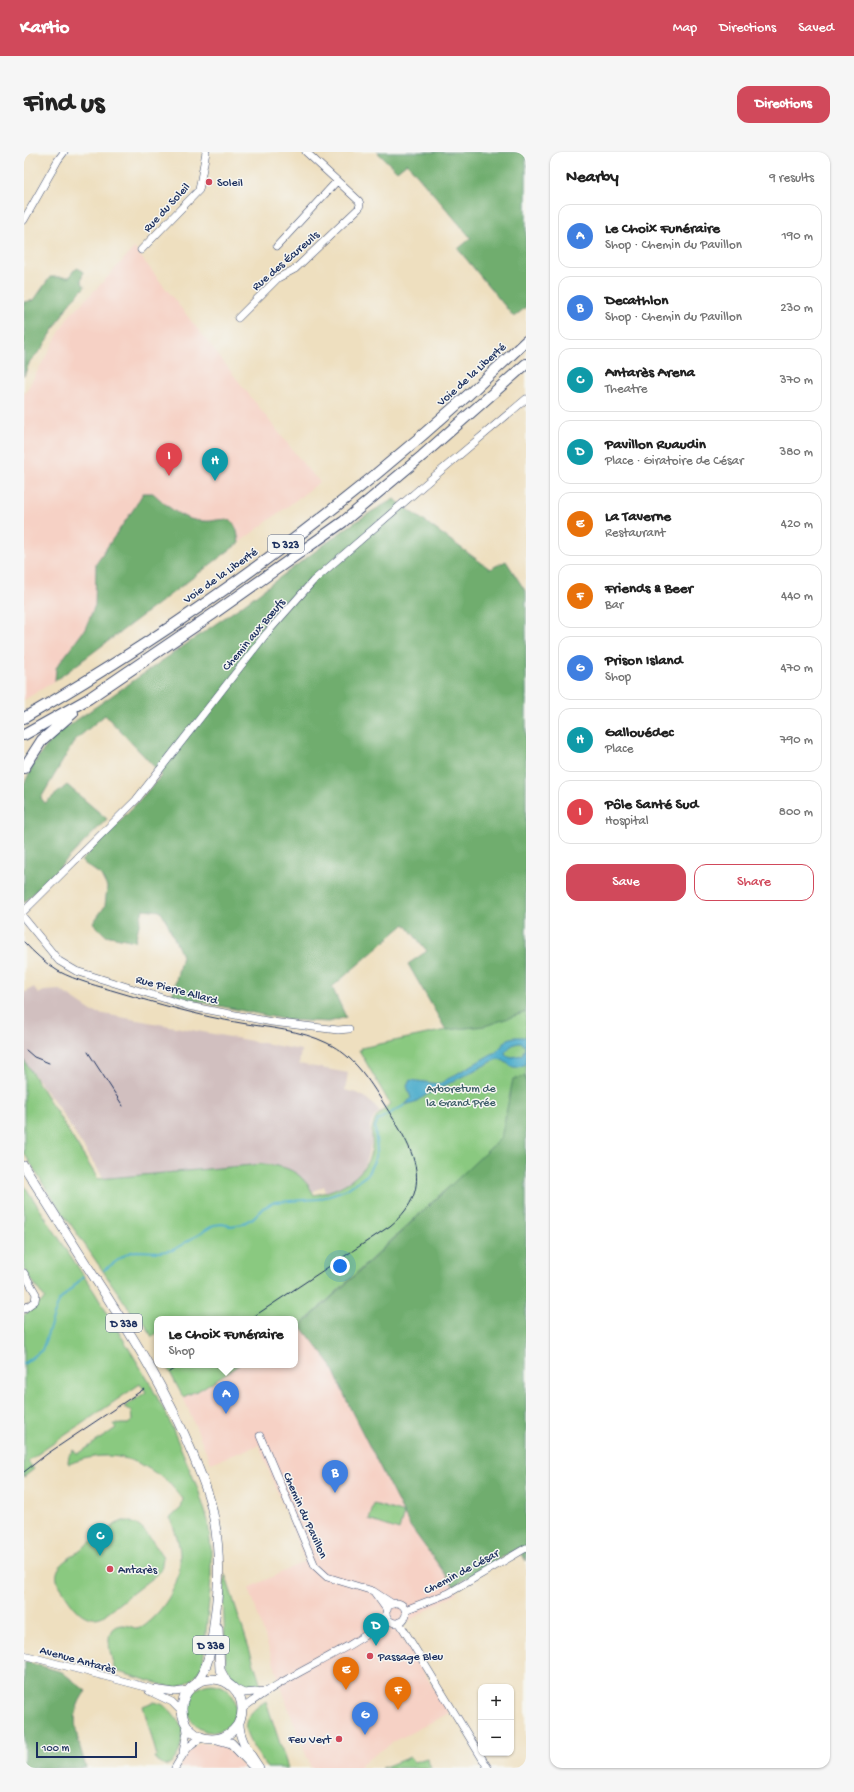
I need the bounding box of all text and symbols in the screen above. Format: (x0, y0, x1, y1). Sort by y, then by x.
text: Kartio (20, 17, 69, 40)
text: Map (673, 20, 697, 37)
text: Directions (719, 20, 776, 37)
text: Saved (798, 20, 834, 37)
button: Directions (737, 86, 830, 123)
text: Find us (24, 88, 104, 121)
text: Nearby (566, 168, 619, 188)
text: 9 results (769, 171, 814, 186)
marker: Soleil (204, 177, 214, 187)
place label: Soleil (217, 177, 243, 191)
street label: Rue du Soleil (141, 181, 194, 236)
text: Le Choix Funéraire (605, 220, 720, 238)
street label: Rue des Écureuils (250, 228, 323, 294)
text: A (576, 229, 584, 244)
text: 190 m (782, 229, 813, 244)
text: Shop · Chemin du Pavillon (605, 238, 742, 253)
text: Decathlon (605, 292, 668, 310)
text: B (577, 301, 583, 316)
text: 230 m (780, 301, 813, 316)
text: Shop · Chemin du Pavillon (605, 310, 742, 325)
street label: Voie de la Liberté (434, 340, 510, 411)
text: Antarès Arena (605, 364, 695, 382)
text: C (576, 373, 584, 388)
text: 370 m (780, 373, 813, 388)
text: Theatre (605, 382, 648, 397)
text: Pavillon Ruaudin (605, 436, 706, 454)
pin: I (156, 443, 182, 476)
text: D (576, 445, 584, 460)
text: 380 m (779, 445, 813, 460)
pin: H (202, 448, 228, 481)
text: Place · Giratoire de César (605, 454, 744, 469)
text: La Taverne (605, 508, 671, 526)
text: E (576, 517, 584, 532)
text: 420 m (781, 517, 813, 532)
text: Restaurant (605, 526, 665, 541)
road number: D 323 (268, 535, 304, 553)
street label: Voie de la Liberté (180, 545, 262, 608)
text: Friends & Beer (605, 580, 693, 598)
text: F (577, 589, 583, 604)
text: 440 m (781, 589, 813, 604)
street label: Chemin aux Bœufs (220, 596, 289, 674)
text: Bar (605, 598, 623, 613)
text: Prison Island (605, 652, 683, 670)
text: G (576, 661, 584, 676)
text: 470 m (780, 661, 813, 676)
text: Shop (605, 670, 631, 685)
text: Gallouédec (605, 724, 674, 742)
text: H (576, 733, 584, 748)
text: 790 m (780, 733, 813, 748)
text: Place (605, 742, 633, 757)
text: Pôle Santé Sud (605, 796, 698, 814)
text: I (578, 805, 582, 820)
text: 800 m (779, 805, 813, 820)
text: Hospital (605, 814, 649, 829)
button: Save (566, 864, 686, 901)
button: Share (694, 864, 814, 901)
street label: Rue Pierre Allard (134, 973, 220, 1009)
park label: Arboretum de la Grand Prée (426, 1083, 497, 1111)
your location (330, 1256, 350, 1276)
road number: D 338 (106, 1314, 142, 1332)
popup (154, 1316, 298, 1368)
text: Le Choix Funéraire (169, 1326, 283, 1344)
text: Shop (169, 1344, 195, 1359)
pin: A (213, 1381, 239, 1414)
pin: B (322, 1460, 348, 1493)
street label: Chemin du Pavillon (279, 1471, 330, 1561)
pin: C (87, 1523, 113, 1556)
street label: Chemin de César (422, 1546, 503, 1598)
marker: Antarès (105, 1564, 115, 1574)
place label: Antarès (118, 1564, 158, 1578)
pin: D (363, 1613, 389, 1646)
road number: D 338 (193, 1636, 229, 1654)
street label: Avenue Antarès (38, 1644, 118, 1678)
marker: Passage Bleu (365, 1651, 375, 1661)
place label: Passage Bleu (377, 1651, 444, 1665)
pin: E (333, 1657, 359, 1690)
pin: F (385, 1677, 411, 1710)
map controls (478, 1684, 514, 1756)
button: + (478, 1684, 514, 1720)
pin: G (352, 1702, 378, 1735)
button: − (478, 1720, 514, 1756)
place label: Feu Vert (287, 1734, 332, 1748)
marker: Feu Vert (334, 1734, 344, 1744)
scale bar (36, 1740, 137, 1759)
text: 100 m (42, 1743, 69, 1755)

